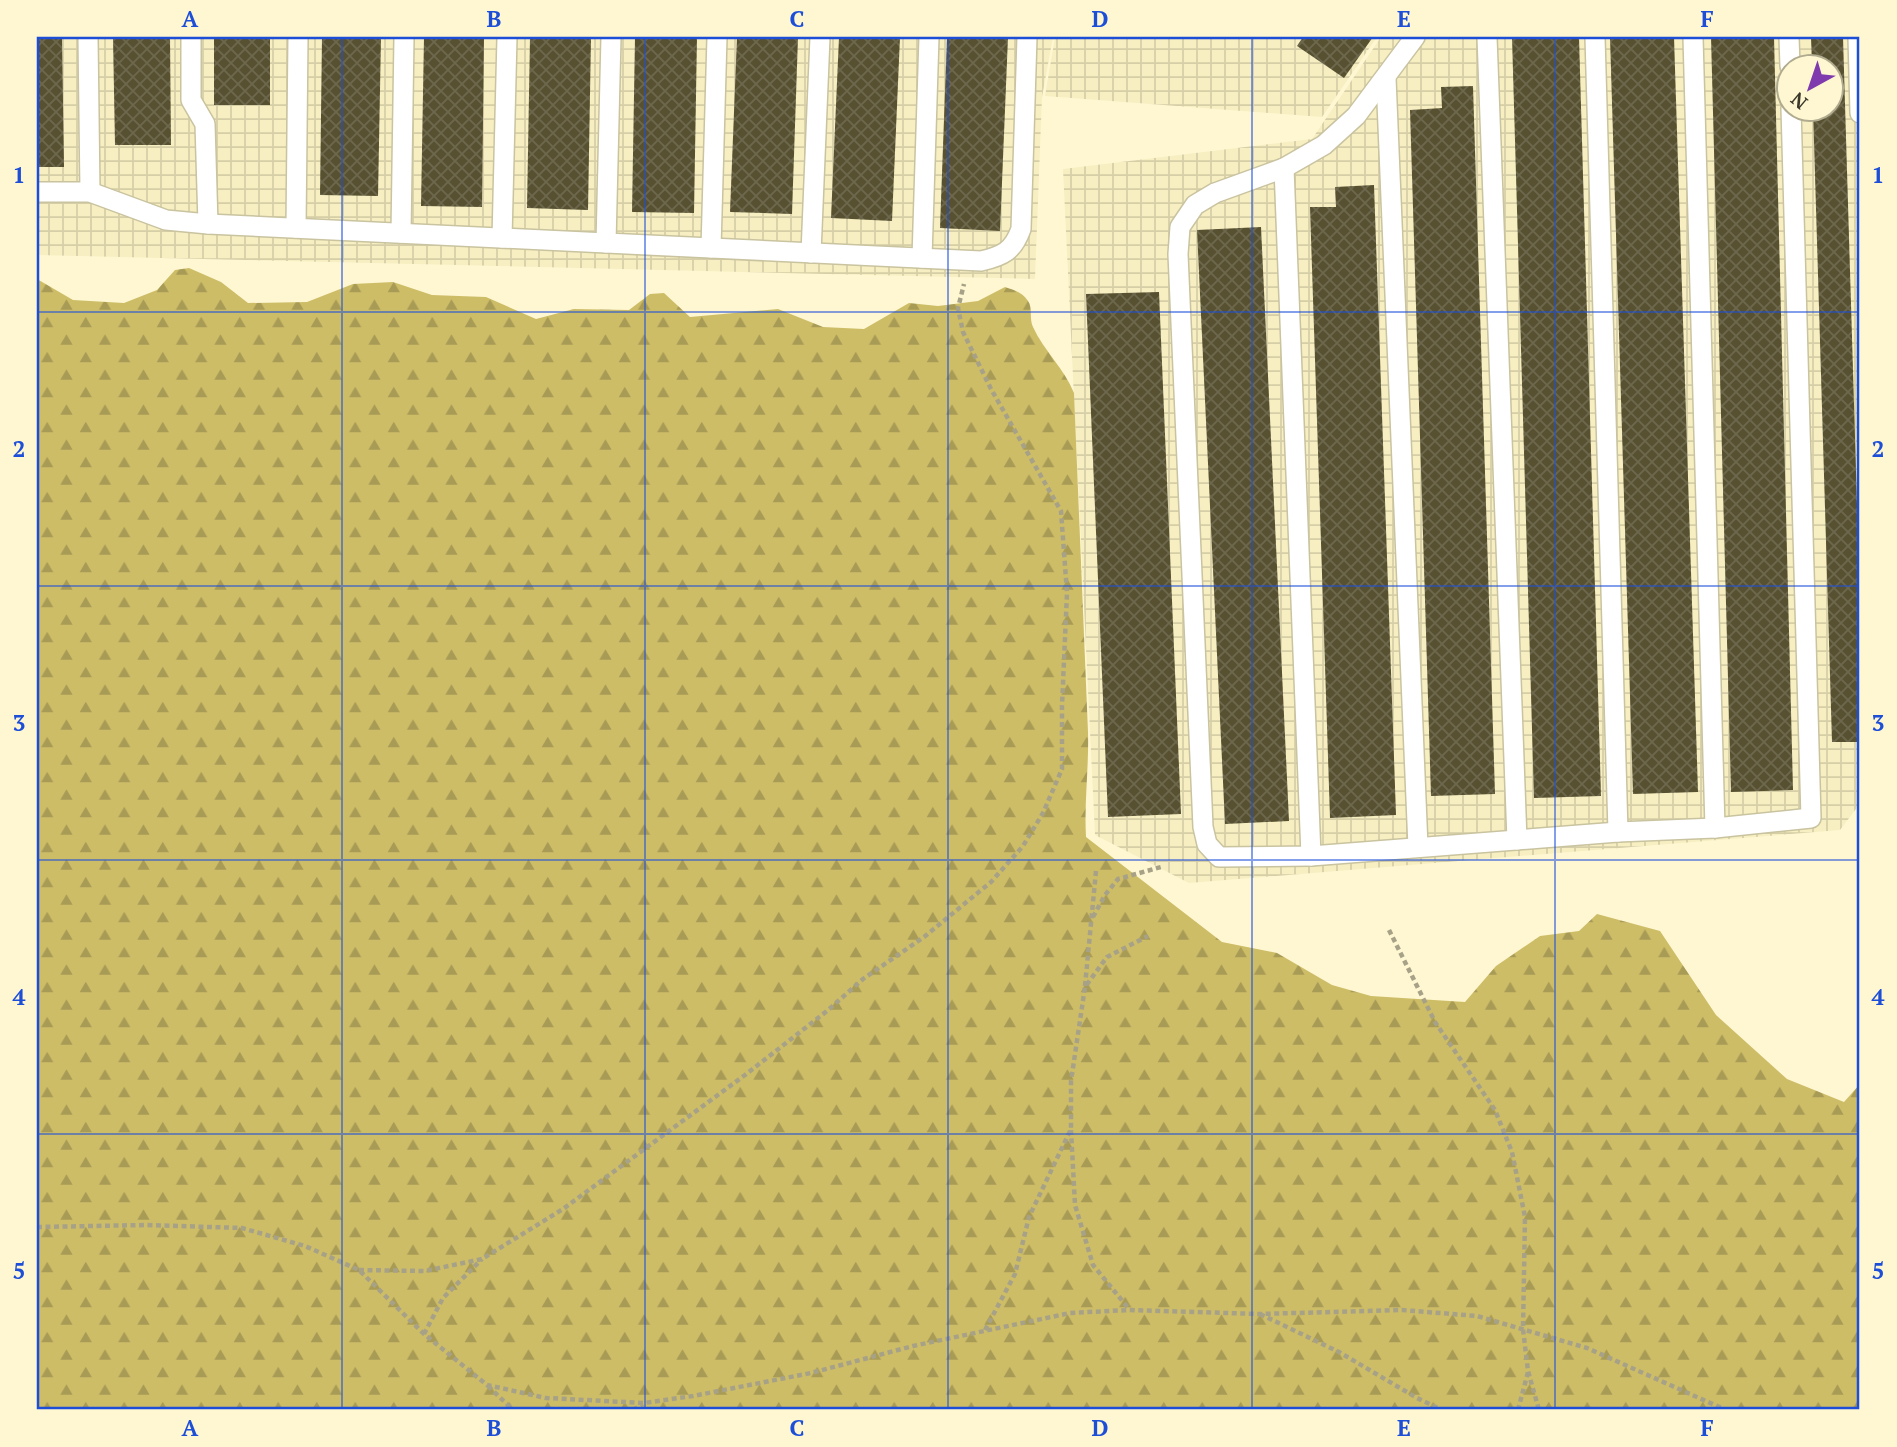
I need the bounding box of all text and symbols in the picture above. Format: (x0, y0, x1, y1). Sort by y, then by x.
text: A (182, 3, 199, 34)
text: B (487, 3, 502, 34)
text: C (790, 3, 805, 34)
text: D (1092, 3, 1109, 34)
text: E (1397, 3, 1411, 34)
text: F (1700, 3, 1714, 34)
north arrow (1774, 52, 1844, 122)
text: N (1785, 87, 1812, 116)
text: 1 (13, 159, 26, 190)
text: 1 (1872, 159, 1885, 190)
text: 2 (13, 433, 26, 464)
text: 2 (1872, 433, 1885, 464)
text: 3 (13, 707, 26, 738)
text: 3 (1872, 707, 1885, 738)
text: 4 (13, 981, 26, 1012)
text: 4 (1872, 981, 1885, 1012)
text: 5 (13, 1255, 26, 1286)
text: 5 (1872, 1255, 1885, 1286)
text: A (182, 1412, 199, 1443)
text: B (487, 1412, 502, 1443)
text: C (790, 1412, 805, 1443)
text: D (1092, 1412, 1109, 1443)
text: E (1397, 1412, 1411, 1443)
text: F (1700, 1412, 1714, 1443)

